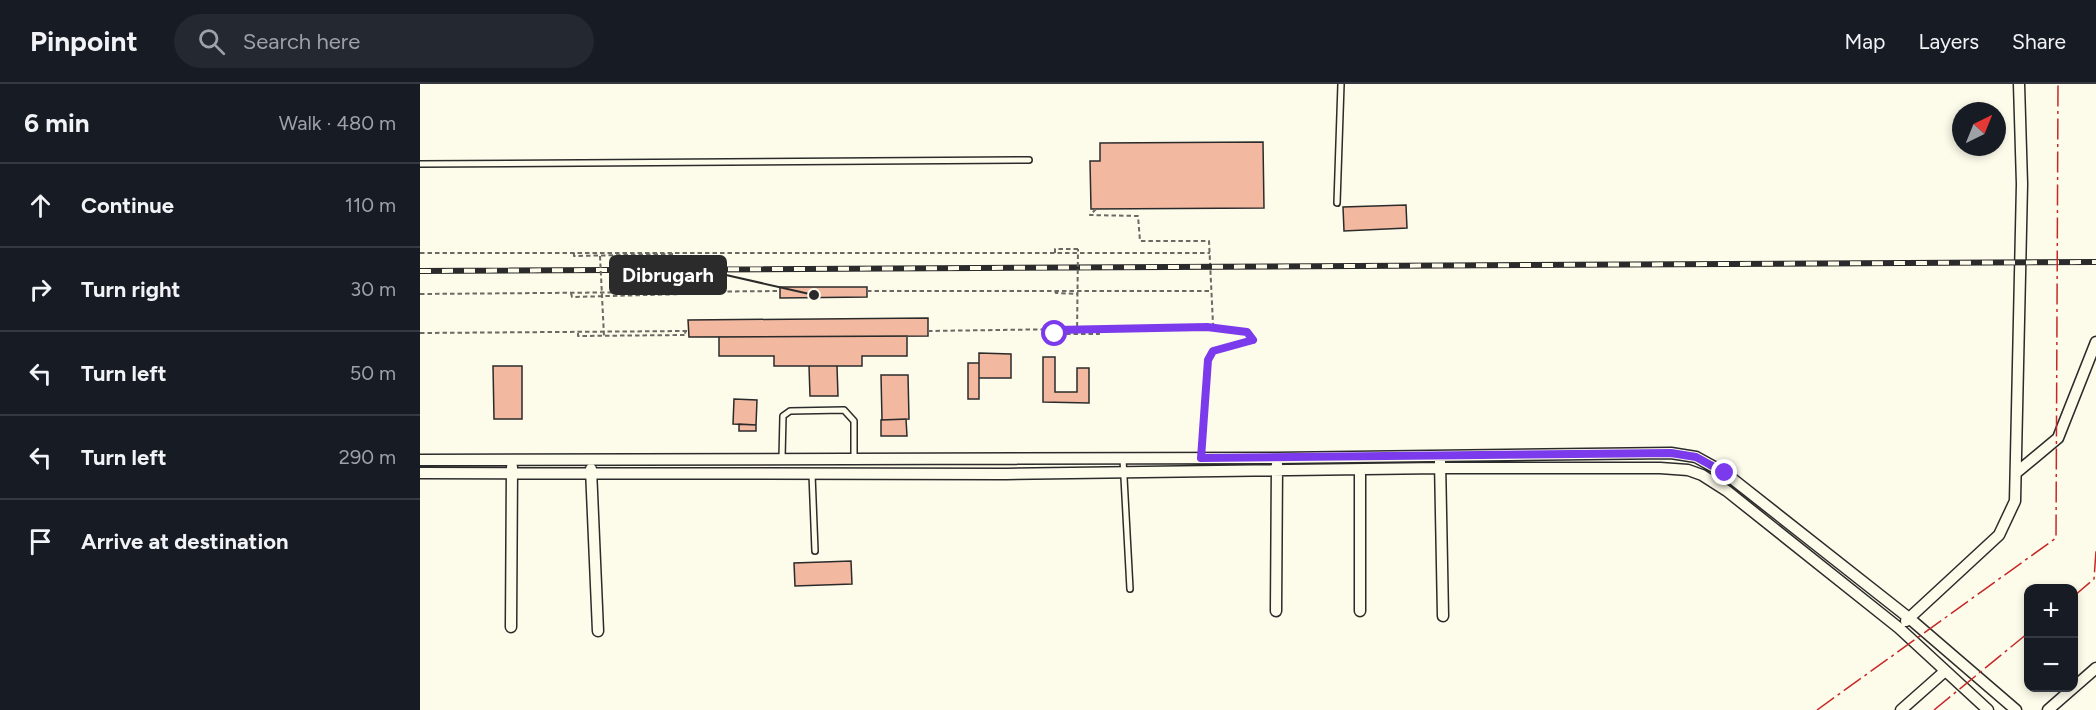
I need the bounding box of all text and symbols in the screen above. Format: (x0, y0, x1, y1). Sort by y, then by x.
search box (174, 14, 594, 68)
text: Pinpoint (30, 24, 138, 58)
icon: search (195, 25, 228, 58)
text: Search here (243, 28, 360, 55)
text: Map (1845, 29, 1885, 54)
text: Layers (1918, 29, 1979, 54)
text: Share (2012, 29, 2066, 54)
north arrow (1952, 102, 2006, 156)
text: 6 min (24, 107, 90, 139)
text: Walk · 480 m (279, 111, 396, 135)
icon: ahead (24, 189, 57, 222)
text: Continue (81, 192, 174, 219)
text: 110 m (345, 193, 396, 217)
callout: Dibrugarh (610, 256, 726, 294)
text: Dibrugarh (622, 263, 714, 287)
icon: right (24, 273, 57, 306)
text: Turn right (81, 276, 180, 303)
text: 30 m (350, 277, 396, 301)
route start (1041, 320, 1067, 346)
icon: left (24, 357, 57, 390)
text: Turn left (81, 360, 167, 387)
text: 50 m (350, 361, 396, 385)
icon: left (24, 441, 57, 474)
text: Turn left (81, 444, 167, 471)
text: 290 m (339, 445, 396, 469)
route end (1711, 459, 1737, 485)
icon: arrive (24, 525, 57, 558)
text: Arrive at destination (81, 528, 289, 555)
map controls (2024, 584, 2078, 692)
button: + (2024, 584, 2078, 638)
button: − (2024, 638, 2078, 692)

